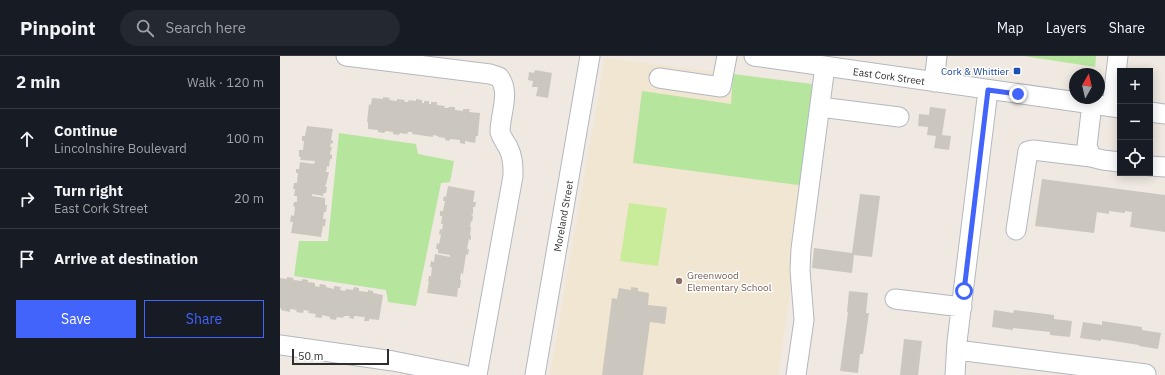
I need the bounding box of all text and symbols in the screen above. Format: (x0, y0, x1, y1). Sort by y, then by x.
search box (120, 10, 400, 46)
text: Pinpoint (20, 16, 96, 40)
icon: search (134, 17, 156, 39)
text: Search here (166, 18, 246, 37)
text: Map (997, 19, 1024, 37)
text: Layers (1046, 19, 1087, 37)
text: Share (1109, 19, 1145, 37)
street label: East Cork Street (852, 65, 926, 88)
place label: Cork & Whittier (941, 65, 1009, 78)
marker: Cork & Whittier (1012, 66, 1022, 76)
north arrow (1069, 68, 1105, 104)
map controls (1117, 68, 1153, 176)
button: + (1117, 68, 1153, 104)
text: 2 min (16, 71, 60, 93)
text: Walk · 120 m (187, 74, 264, 91)
route end (1009, 85, 1027, 103)
button: − (1117, 104, 1153, 140)
text: Continue (54, 121, 118, 140)
icon: ahead (16, 128, 38, 150)
text: 100 m (226, 130, 264, 147)
text: Lincolnshire Boulevard (54, 140, 187, 157)
button: locate (1117, 140, 1153, 176)
street label: Moreland Street (551, 179, 576, 253)
text: Turn right (54, 181, 123, 200)
icon: right (16, 188, 38, 210)
text: 20 m (234, 190, 264, 207)
text: East Cork Street (54, 200, 148, 217)
icon: arrive (16, 248, 38, 270)
text: Arrive at destination (54, 249, 198, 268)
place label: Greenwood Elementary School (687, 269, 772, 294)
marker: Greenwood Elementary School (674, 276, 684, 286)
route start (955, 282, 973, 300)
button: Save (16, 300, 136, 338)
button: Share (144, 300, 264, 338)
scale bar (292, 347, 389, 366)
text: 50 m (298, 349, 323, 363)

